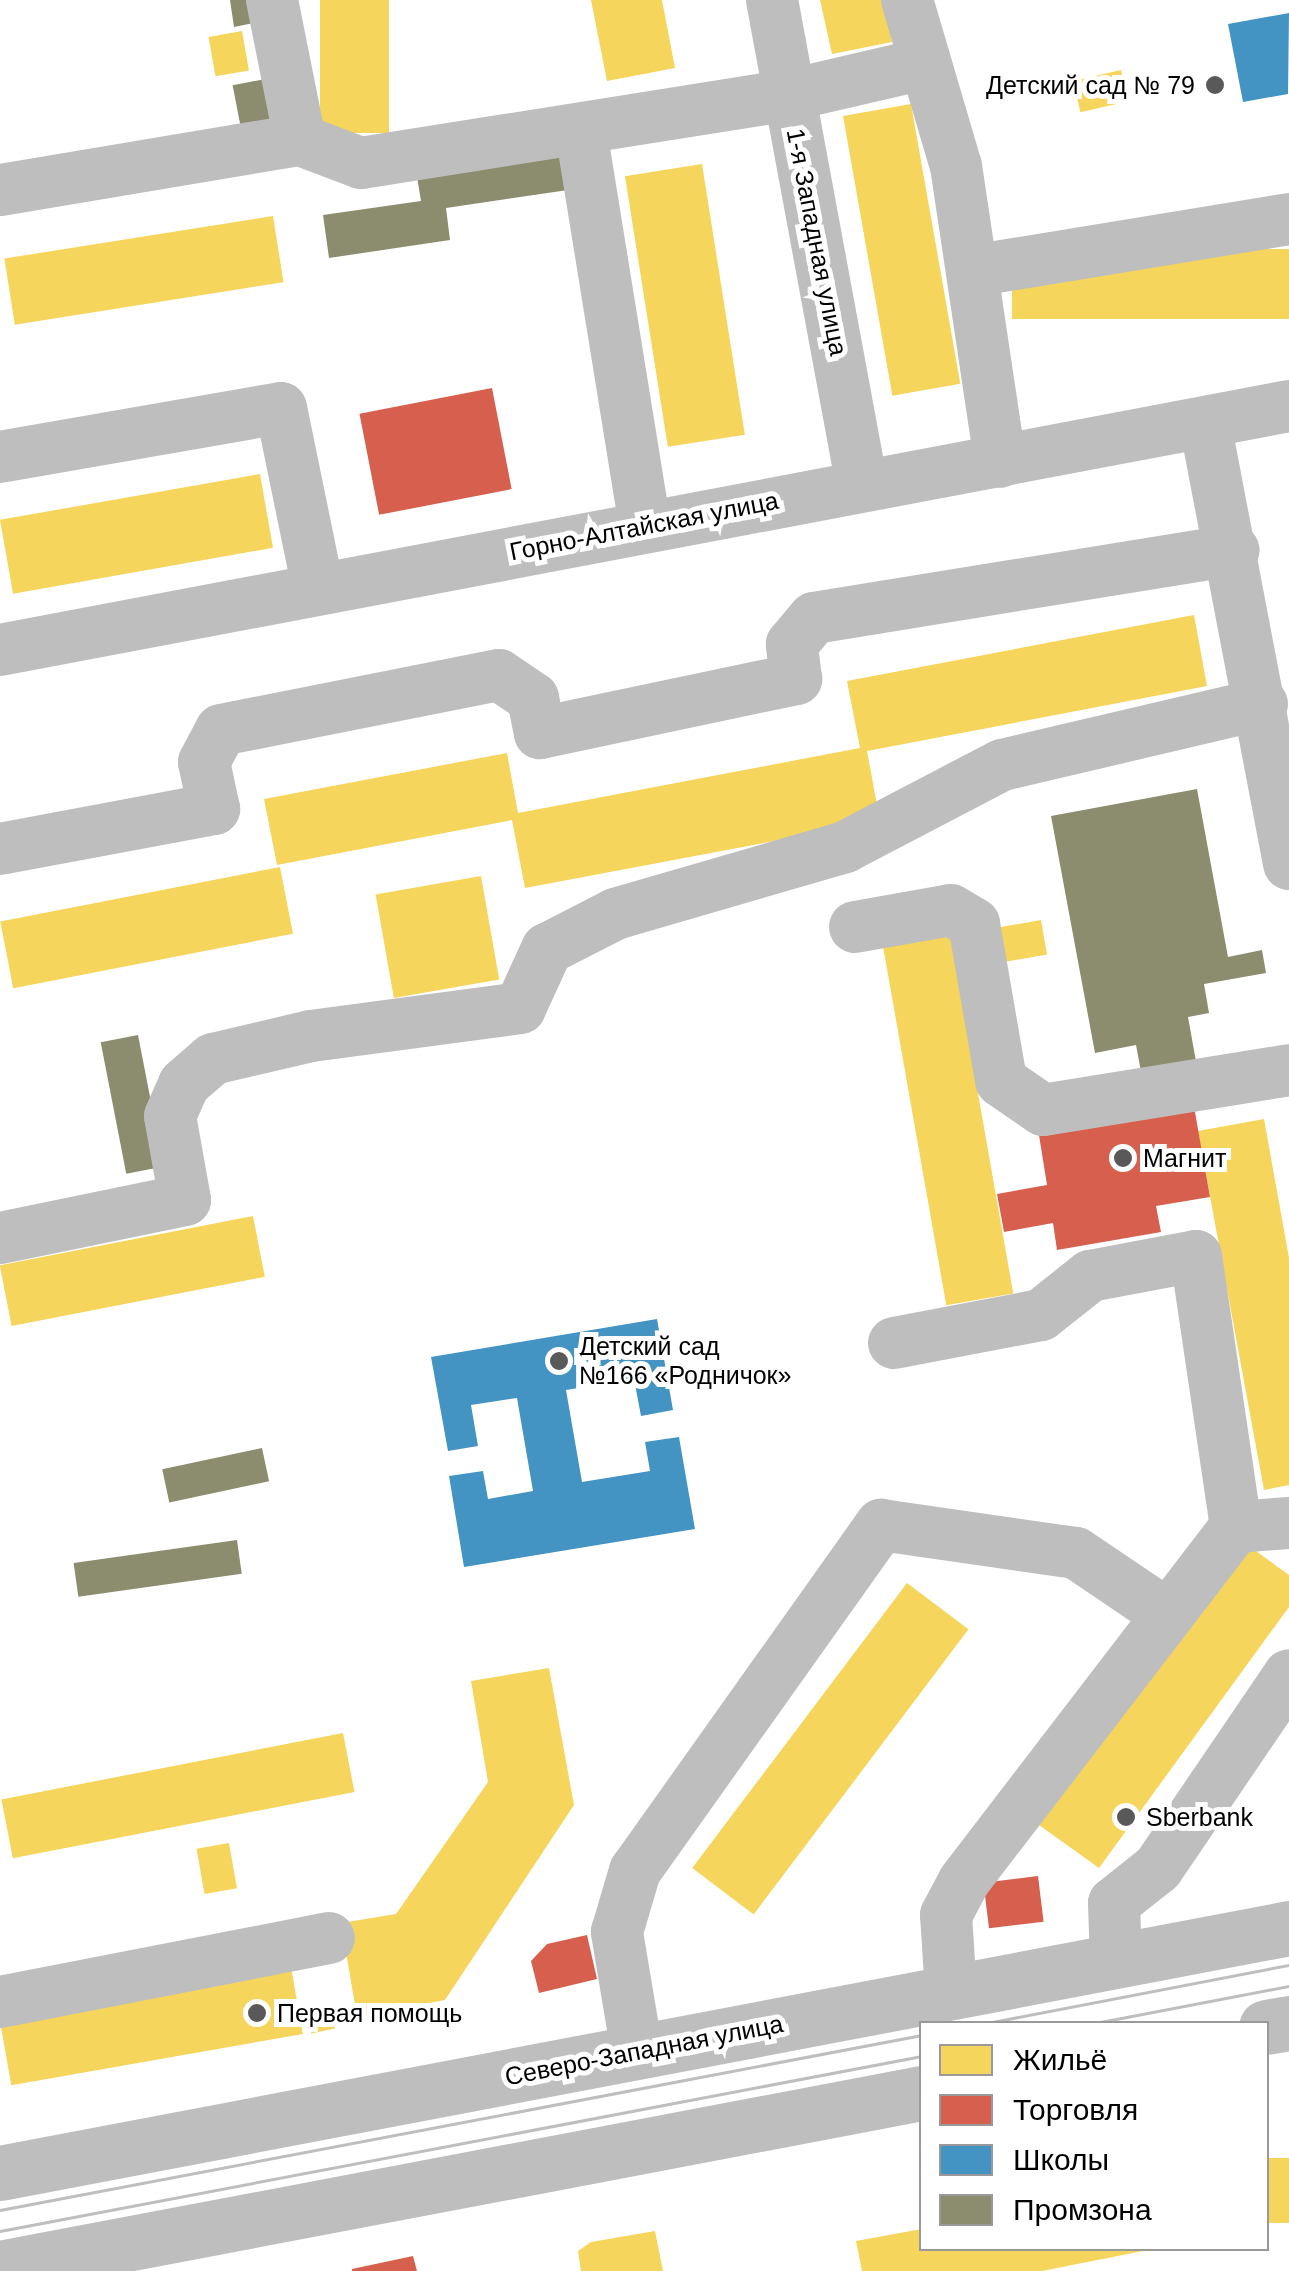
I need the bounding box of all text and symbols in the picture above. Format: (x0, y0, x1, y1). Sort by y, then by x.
place label: Детский сад № 79 (986, 70, 1195, 100)
marker: Детский сад № 79 (1204, 74, 1226, 96)
street label: 1-я Западная улица (780, 126, 854, 358)
street label: Горно-Алтайская улица (507, 485, 781, 567)
place label: Магнит (1143, 1143, 1226, 1173)
marker: Магнит (1112, 1147, 1134, 1169)
place label: Детский сад №166 «Родничок» (579, 1332, 791, 1391)
marker: Детский сад №166 «Родничок» (548, 1350, 570, 1372)
place label: Sberbank (1146, 1802, 1253, 1832)
marker: Sberbank (1115, 1806, 1137, 1828)
place label: Первая помощь (277, 1998, 462, 2028)
marker: Первая помощь (246, 2002, 268, 2024)
street label: Северо-Западная улица (502, 2008, 786, 2092)
legend (919, 2021, 1269, 2251)
text: Жильё (1013, 2043, 1107, 2076)
text: Торговля (1013, 2093, 1138, 2126)
text: Школы (1013, 2143, 1109, 2176)
text: Промзона (1013, 2193, 1152, 2226)

